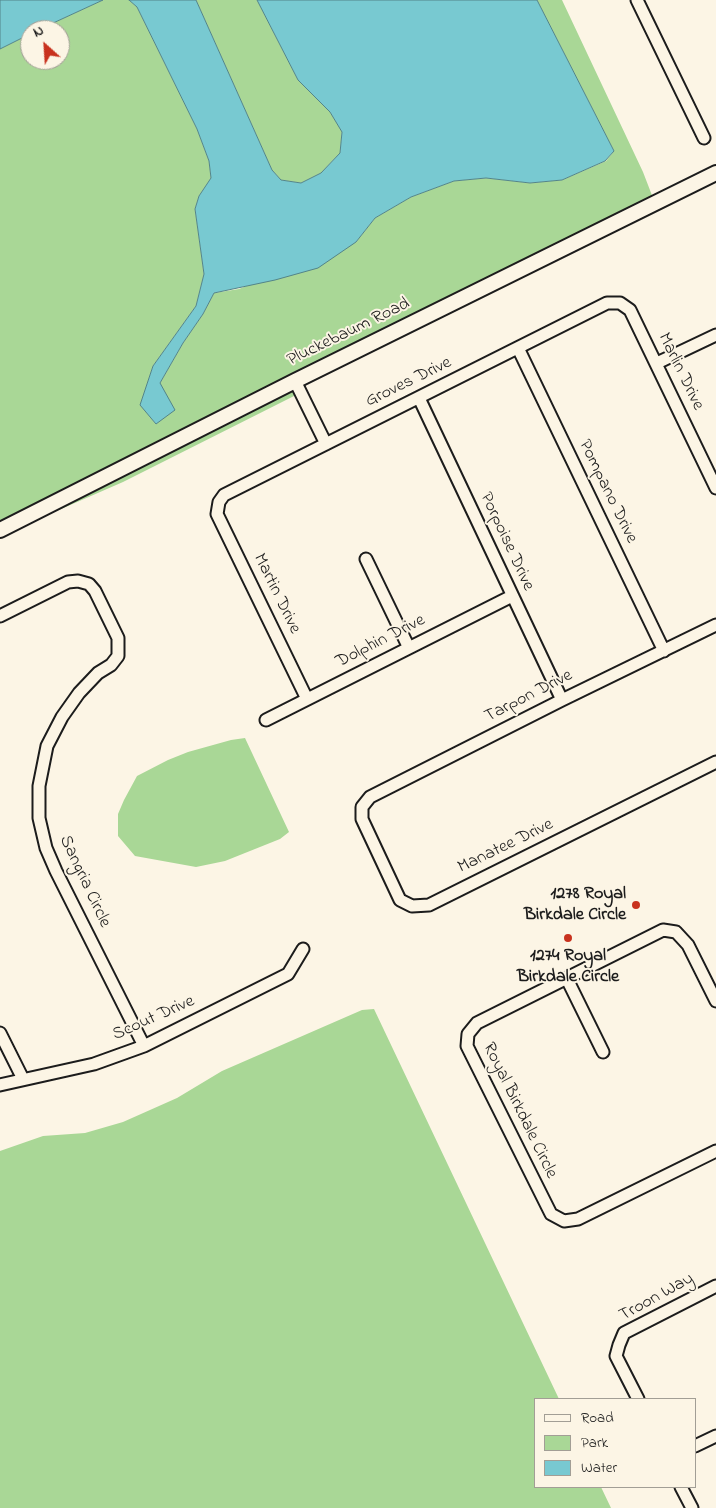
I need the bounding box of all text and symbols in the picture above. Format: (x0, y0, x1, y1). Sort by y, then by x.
north arrow (20, 20, 70, 70)
text: N (30, 20, 47, 43)
street label: Pluckebaum Road (284, 294, 414, 372)
street label: Marlin Drive (652, 330, 708, 414)
street label: Groves Drive (362, 353, 456, 413)
street label: Pompano Drive (573, 437, 641, 547)
street label: Porpoise Drive (474, 489, 538, 595)
street label: Martin Drive (247, 550, 305, 638)
street label: Dolphin Drive (333, 610, 429, 674)
street label: Tarpon Drive (481, 666, 577, 728)
street label: Manatee Drive (455, 815, 557, 879)
street label: Sangria Circle (53, 833, 115, 931)
place label: 1278 Royal Birkdale Circle (524, 884, 626, 926)
marker: 1278 Royal Birkdale Circle (630, 899, 642, 911)
marker: 1274 Royal Birkdale Circle (562, 932, 574, 944)
place label: 1274 Royal Birkdale Circle (517, 946, 619, 989)
street label: Scout Drive (110, 991, 198, 1047)
street label: Royal Birkdale Circle (477, 1039, 561, 1183)
street label: Troon Way (616, 1269, 698, 1327)
legend (534, 1398, 696, 1488)
text: Road (581, 1407, 614, 1429)
text: Park (581, 1432, 608, 1454)
text: Water (581, 1457, 617, 1479)

